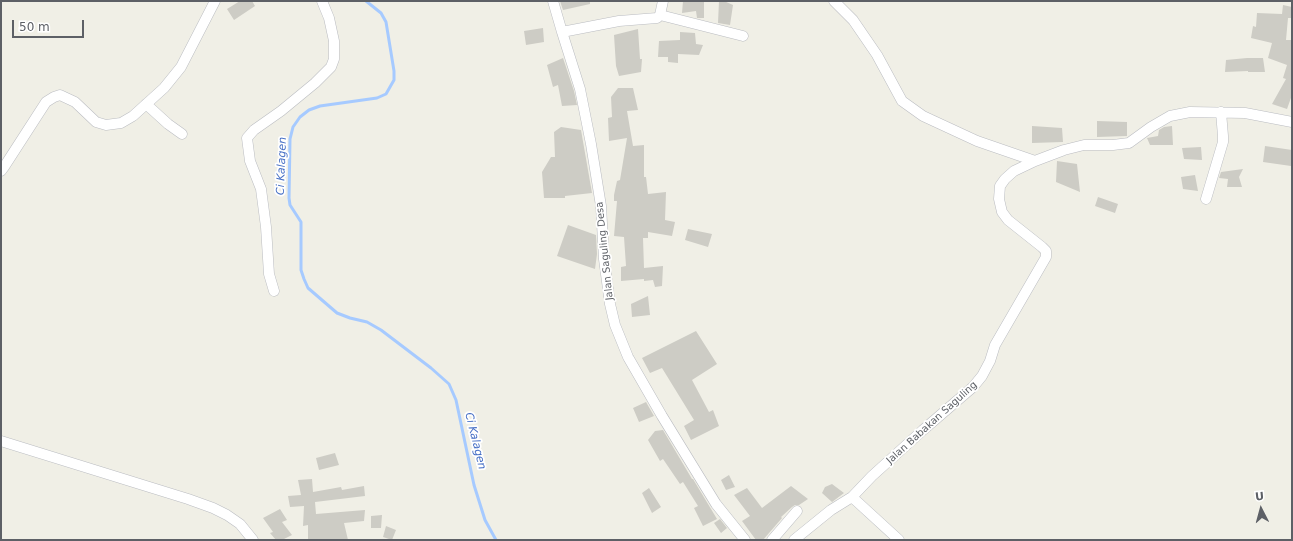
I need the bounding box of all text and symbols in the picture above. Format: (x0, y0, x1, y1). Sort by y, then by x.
scale bar (14, 12, 86, 38)
text: 50 m (19, 20, 50, 34)
water label: Ci Kalagen (274, 137, 290, 195)
street label: Jalan Saguling Desa (594, 201, 616, 301)
street label: Jalan Babakan Saguling (884, 379, 980, 467)
water label: Ci Kalagen (462, 411, 488, 471)
north arrow (1241, 489, 1281, 529)
text: U (1255, 490, 1265, 503)

